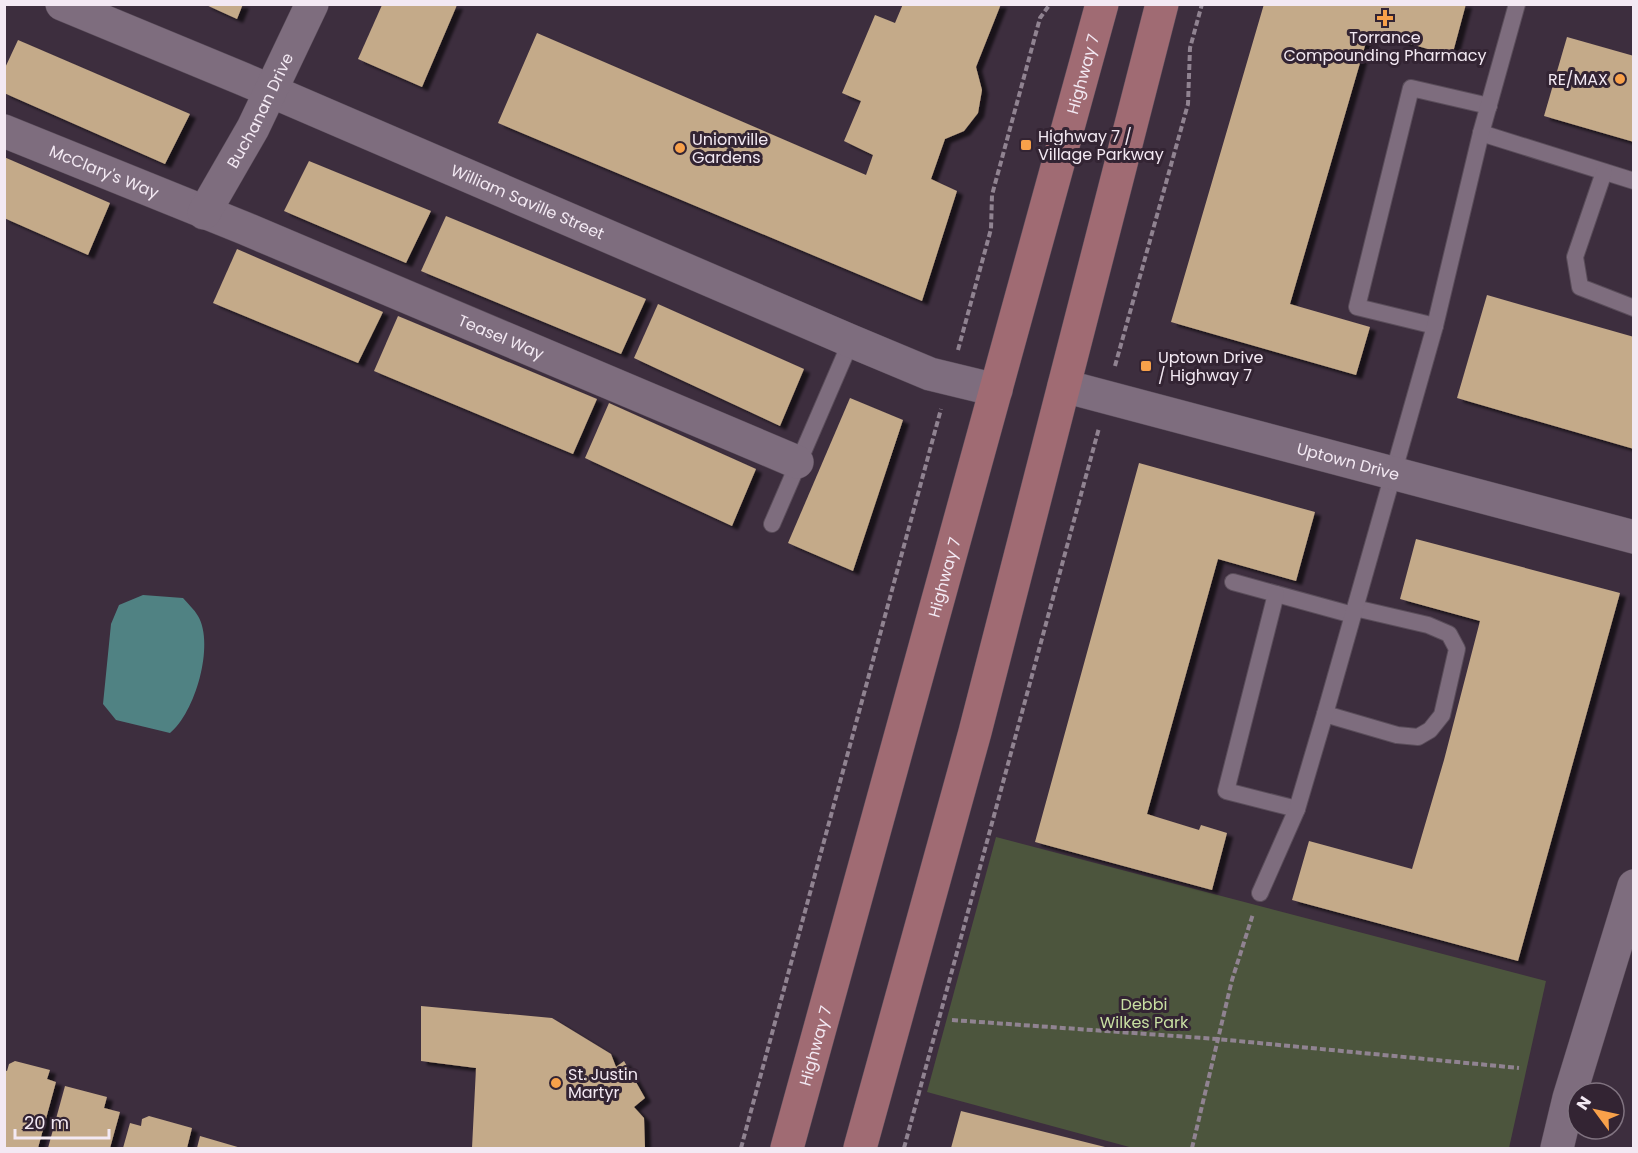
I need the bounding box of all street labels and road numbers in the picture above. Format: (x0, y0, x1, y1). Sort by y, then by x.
street label: Highway 7 (1061, 31, 1105, 117)
street label: Buchanan Drive (221, 49, 299, 172)
street label: McClary's Way (46, 139, 162, 204)
street label: William Saville Street (447, 158, 608, 245)
street label: Teasel Way (455, 308, 548, 365)
street label: Uptown Drive (1294, 437, 1402, 486)
street label: Highway 7 (922, 534, 966, 620)
street label: Highway 7 (793, 1003, 837, 1088)

